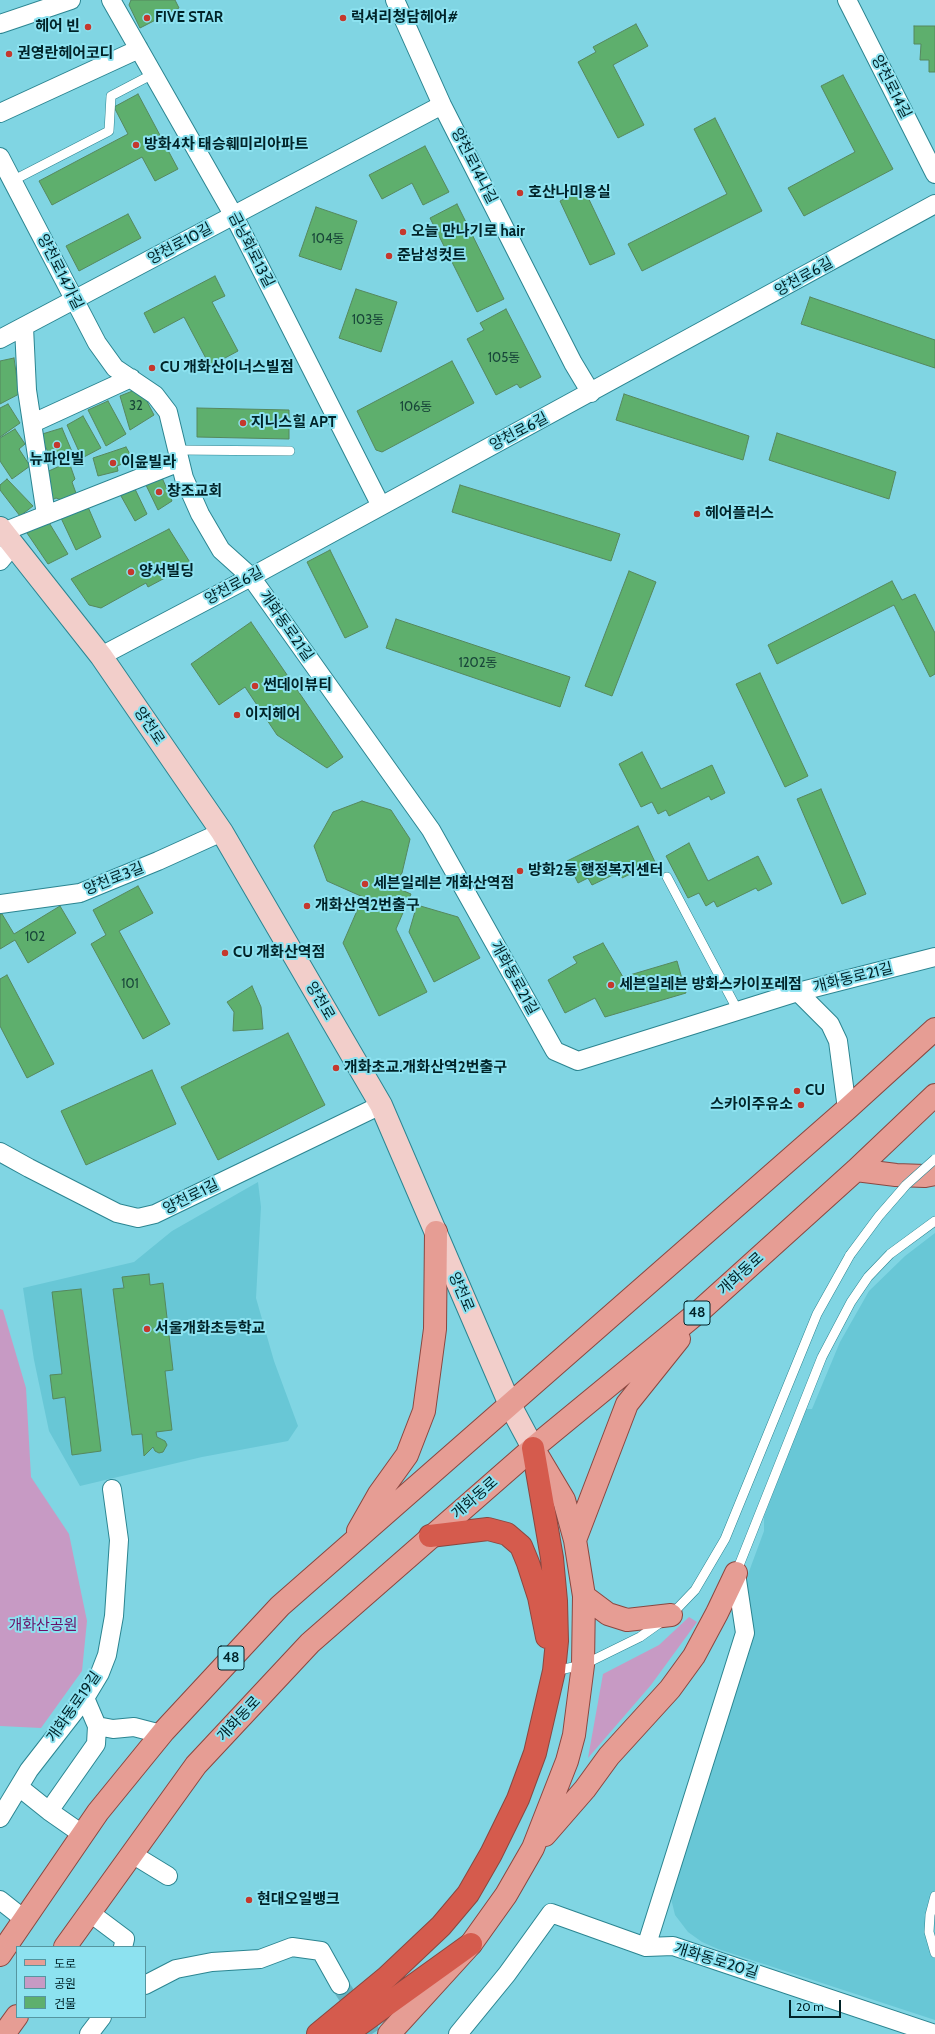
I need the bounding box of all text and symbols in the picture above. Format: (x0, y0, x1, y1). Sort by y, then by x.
place label: FIVE STAR (155, 9, 223, 27)
place label: 럭셔리청담헤어# (351, 9, 458, 27)
marker: FIVE STAR (142, 13, 152, 23)
marker: 럭셔리청담헤어# (338, 13, 348, 23)
place label: 헤어 빈 (35, 18, 80, 36)
marker: 헤어 빈 (83, 22, 93, 32)
place label: 권영란헤어코디 (17, 45, 114, 63)
marker: 권영란헤어코디 (4, 49, 14, 59)
street label: 양천로14길 (867, 52, 915, 122)
street label: 양천로14나길 (447, 125, 501, 207)
place label: 방화4차 태승훼미리아파트 (144, 136, 308, 154)
marker: 방화4차 태승훼미리아파트 (131, 140, 141, 150)
place label: 호산나미용실 (528, 184, 611, 202)
marker: 호산나미용실 (515, 188, 525, 198)
street label: 금낭화로13길 (224, 209, 278, 291)
street label: 양천로10길 (145, 219, 215, 269)
place label: 오늘 만나기로 hair (411, 223, 525, 241)
marker: 오늘 만나기로 hair (398, 227, 408, 237)
street label: 양천로14가길 (33, 231, 87, 313)
house number: 104동 (312, 231, 344, 247)
place label: 준남성컷트 (397, 247, 466, 265)
marker: 준남성컷트 (384, 251, 394, 261)
street label: 양천로6길 (772, 254, 836, 300)
house number: 103동 (352, 312, 384, 328)
house number: 105동 (488, 350, 520, 366)
place label: CU 개화산이너스빌점 (160, 359, 294, 377)
marker: CU 개화산이너스빌점 (147, 363, 157, 373)
house number: 32 (129, 398, 143, 414)
house number: 106동 (400, 399, 432, 415)
street label: 양천로6길 (487, 409, 551, 455)
place label: 지니스힐 APT (251, 414, 336, 432)
marker: 지니스힐 APT (238, 418, 248, 428)
marker: 뉴파인빌 (52, 440, 62, 450)
place label: 뉴파인빌 (29, 451, 85, 469)
place label: 이윤빌라 (121, 454, 176, 472)
marker: 이윤빌라 (108, 458, 118, 468)
place label: 창조교회 (167, 483, 222, 501)
marker: 창조교회 (154, 487, 164, 497)
place label: 헤어플러스 (705, 505, 774, 523)
marker: 헤어플러스 (692, 509, 702, 519)
place label: 양서빌딩 (139, 563, 194, 581)
street label: 양천로6길 (202, 563, 266, 609)
marker: 양서빌딩 (126, 567, 136, 577)
street label: 개화동로21길 (255, 587, 317, 665)
house number: 1202동 (459, 655, 497, 671)
place label: 썬데이뷰티 (263, 677, 332, 695)
marker: 썬데이뷰티 (250, 681, 260, 691)
street label: 양천로 (130, 704, 168, 748)
place label: 이지헤어 (245, 706, 300, 724)
marker: 이지헤어 (232, 710, 242, 720)
street label: 양천로3길 (81, 859, 147, 899)
place label: 방화2동 행정복지센터 (528, 862, 664, 880)
marker: 방화2동 행정복지센터 (515, 866, 525, 876)
place label: 세븐일레븐 개화산역점 (373, 875, 514, 893)
marker: 세븐일레븐 개화산역점 (360, 879, 370, 889)
place label: 개화산역2번출구 (315, 897, 420, 915)
marker: 개화산역2번출구 (302, 901, 312, 911)
house number: 102 (25, 929, 45, 945)
street label: 개화동로21길 (486, 938, 542, 1018)
place label: CU 개화산역점 (233, 944, 325, 962)
marker: CU 개화산역점 (220, 948, 230, 958)
street label: 개화동로21길 (811, 959, 895, 997)
house number: 101 (121, 976, 139, 992)
place label: 세븐일레븐 방화스카이포레점 (619, 976, 802, 994)
street label: 양천로 (302, 979, 338, 1023)
marker: 세븐일레븐 방화스카이포레점 (606, 980, 616, 990)
place label: 개화초교.개화산역2번출구 (344, 1059, 507, 1077)
marker: 개화초교.개화산역2번출구 (331, 1063, 341, 1073)
place label: CU (805, 1082, 825, 1100)
marker: CU (792, 1086, 802, 1096)
place label: 스카이주유소 (710, 1096, 793, 1114)
marker: 스카이주유소 (796, 1100, 806, 1110)
street label: 양천로1길 (160, 1176, 222, 1218)
street label: 개화동로 (714, 1249, 768, 1299)
street label: 양천로 (445, 1269, 477, 1315)
road number: 48 (684, 1301, 710, 1325)
place label: 서울개화초등학교 (155, 1320, 265, 1338)
marker: 서울개화초등학교 (142, 1324, 152, 1334)
street label: 개화동로 (448, 1473, 502, 1523)
park label: 개화산공원 (9, 1617, 77, 1635)
road number: 48 (218, 1646, 244, 1670)
street label: 개화동로19길 (43, 1668, 105, 1746)
street label: 개화동로 (214, 1693, 264, 1745)
place label: 현대오일뱅크 (257, 1891, 340, 1909)
marker: 현대오일뱅크 (244, 1895, 254, 1905)
street label: 개화동로20길 (672, 1940, 760, 1982)
legend (16, 1946, 146, 2018)
text: 도로 (54, 1956, 76, 1971)
text: 공원 (54, 1976, 76, 1991)
scale bar (791, 1992, 843, 2018)
text: 건물 (54, 1996, 76, 2011)
text: 20 m (796, 1999, 824, 2014)

